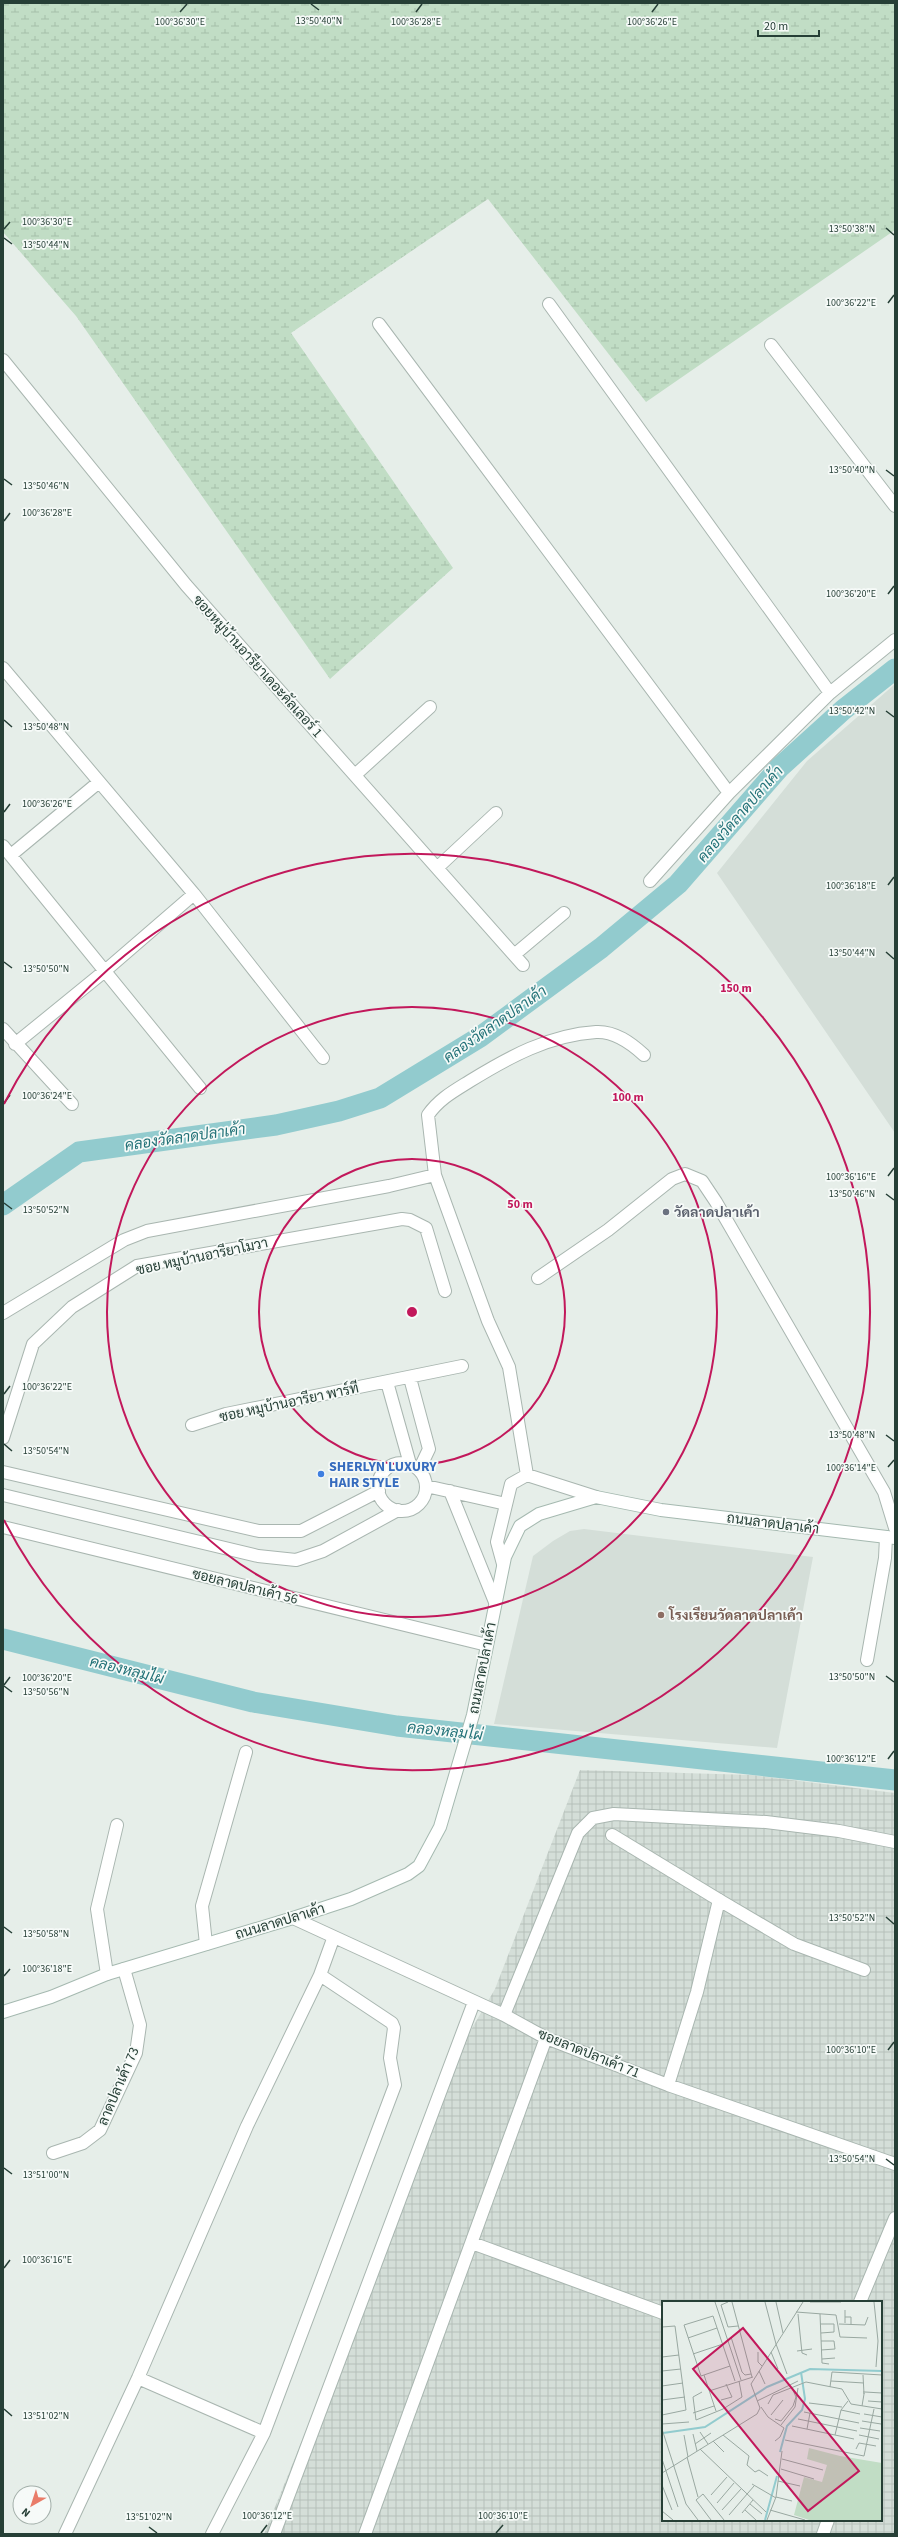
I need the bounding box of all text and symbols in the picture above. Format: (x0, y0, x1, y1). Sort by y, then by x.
scale bar (758, 12, 819, 38)
text: 13°50'40"N (296, 14, 342, 28)
text: 100°36'30"E (155, 15, 205, 29)
text: 100°36'28"E (391, 15, 441, 29)
text: 100°36'26"E (627, 15, 677, 29)
text: 20 m (764, 18, 788, 35)
text: 100°36'30"E (22, 215, 72, 229)
text: 13°50'38"N (829, 222, 875, 236)
text: 13°50'44"N (23, 238, 69, 252)
text: 100°36'22"E (826, 296, 876, 310)
text: 13°50'40"N (829, 463, 875, 477)
text: 13°50'46"N (23, 479, 69, 493)
text: 100°36'28"E (22, 506, 72, 520)
text: 100°36'20"E (826, 587, 876, 601)
street label: ซอยหมู่บ้านอารียาเดอะคัลเลอร์ 1 (188, 591, 327, 742)
text: 13°50'42"N (829, 704, 875, 718)
text: 13°50'48"N (23, 720, 69, 734)
water label: คลองวัดลาดปลาเค้า (693, 762, 788, 867)
text: 100°36'26"E (22, 797, 72, 811)
text: 100°36'18"E (826, 879, 876, 893)
text: 13°50'44"N (829, 946, 875, 960)
text: 13°50'50"N (23, 962, 69, 976)
text: 150 m (720, 980, 752, 997)
water label: คลองวัดลาดปลาเค้า (439, 981, 551, 1068)
text: 100°36'24"E (22, 1089, 72, 1103)
text: 100 m (612, 1089, 644, 1106)
water label: คลองวัดลาดปลาเค้า (123, 1119, 247, 1156)
text: 100°36'16"E (826, 1170, 876, 1184)
text: 13°50'46"N (829, 1187, 875, 1201)
text: 50 m (507, 1196, 533, 1213)
text: 13°50'52"N (23, 1203, 69, 1217)
place label: วัดลาดปลาเค้า (674, 1203, 760, 1223)
marker: วัดลาดปลาเค้า (661, 1207, 671, 1217)
street label: ซอย หมูบ้านอารียาโมวา (134, 1233, 270, 1281)
centre of rings (405, 1305, 419, 1319)
street label: ซอย หมูบ้านอารียา พาร์ที (218, 1378, 361, 1428)
text: 100°36'22"E (22, 1380, 72, 1394)
text: 13°50'48"N (829, 1428, 875, 1442)
text: 13°50'54"N (23, 1444, 69, 1458)
place label: SHERLYN LUXURY HAIR STYLE (329, 1457, 437, 1493)
text: 100°36'14"E (826, 1461, 876, 1475)
marker: SHERLYN LUXURY HAIR STYLE (316, 1469, 326, 1479)
street label: ถนนลาดปลาเค้า (726, 1508, 820, 1540)
street label: ซอยลาดปลาเค้า 56 (190, 1564, 300, 1610)
place label: โรงเรียนวัดลาดปลาเค้า (668, 1606, 803, 1626)
marker: โรงเรียนวัดลาดปลาเค้า (656, 1610, 666, 1620)
street label: ถนนลาดปลาเค้า (464, 1621, 502, 1716)
water label: คลองหลุมไผ่ (87, 1651, 167, 1690)
text: 13°50'50"N (829, 1670, 875, 1684)
text: 100°36'20"E (22, 1671, 72, 1685)
text: 13°50'56"N (23, 1685, 69, 1699)
water label: คลองหลุมไผ่ (406, 1717, 485, 1746)
text: 100°36'12"E (826, 1752, 876, 1766)
street label: ถนนลาดปลาเค้า (233, 1899, 328, 1945)
text: 13°50'52"N (829, 1911, 875, 1925)
text: 13°50'58"N (23, 1927, 69, 1941)
text: 100°36'18"E (22, 1962, 72, 1976)
street label: ซอยลาดปลาเค้า 71 (535, 2024, 643, 2084)
text: 100°36'10"E (826, 2043, 876, 2057)
street label: ลาดปลาเค้า 73 (93, 2044, 144, 2129)
text: 13°50'54"N (829, 2152, 875, 2166)
text: 13°51'00"N (23, 2168, 69, 2182)
text: 100°36'16"E (22, 2253, 72, 2267)
inset map (662, 2301, 882, 2521)
text: 13°51'02"N (23, 2409, 69, 2423)
north arrow (12, 2485, 52, 2525)
text: N (18, 2504, 34, 2521)
text: 100°36'12"E (242, 2509, 292, 2523)
text: 100°36'10"E (478, 2509, 528, 2523)
text: 13°51'02"N (126, 2510, 172, 2524)

